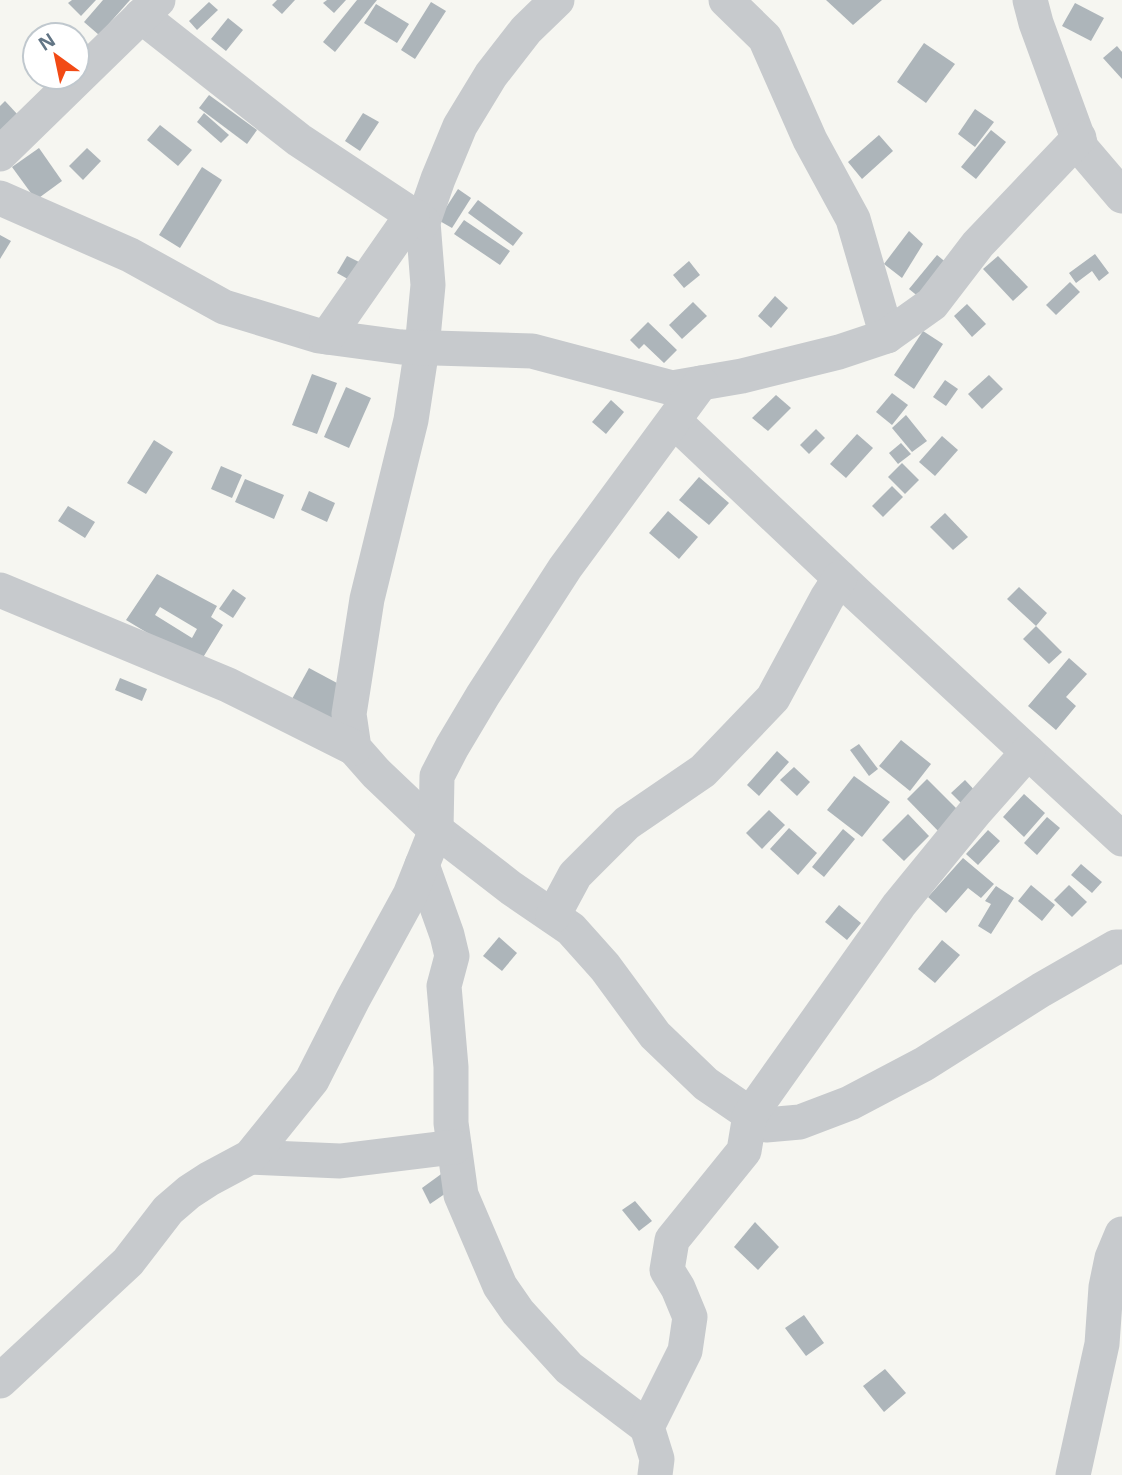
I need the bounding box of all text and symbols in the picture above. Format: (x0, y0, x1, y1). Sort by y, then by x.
north arrow (21, 21, 91, 91)
text: N (33, 27, 60, 57)

